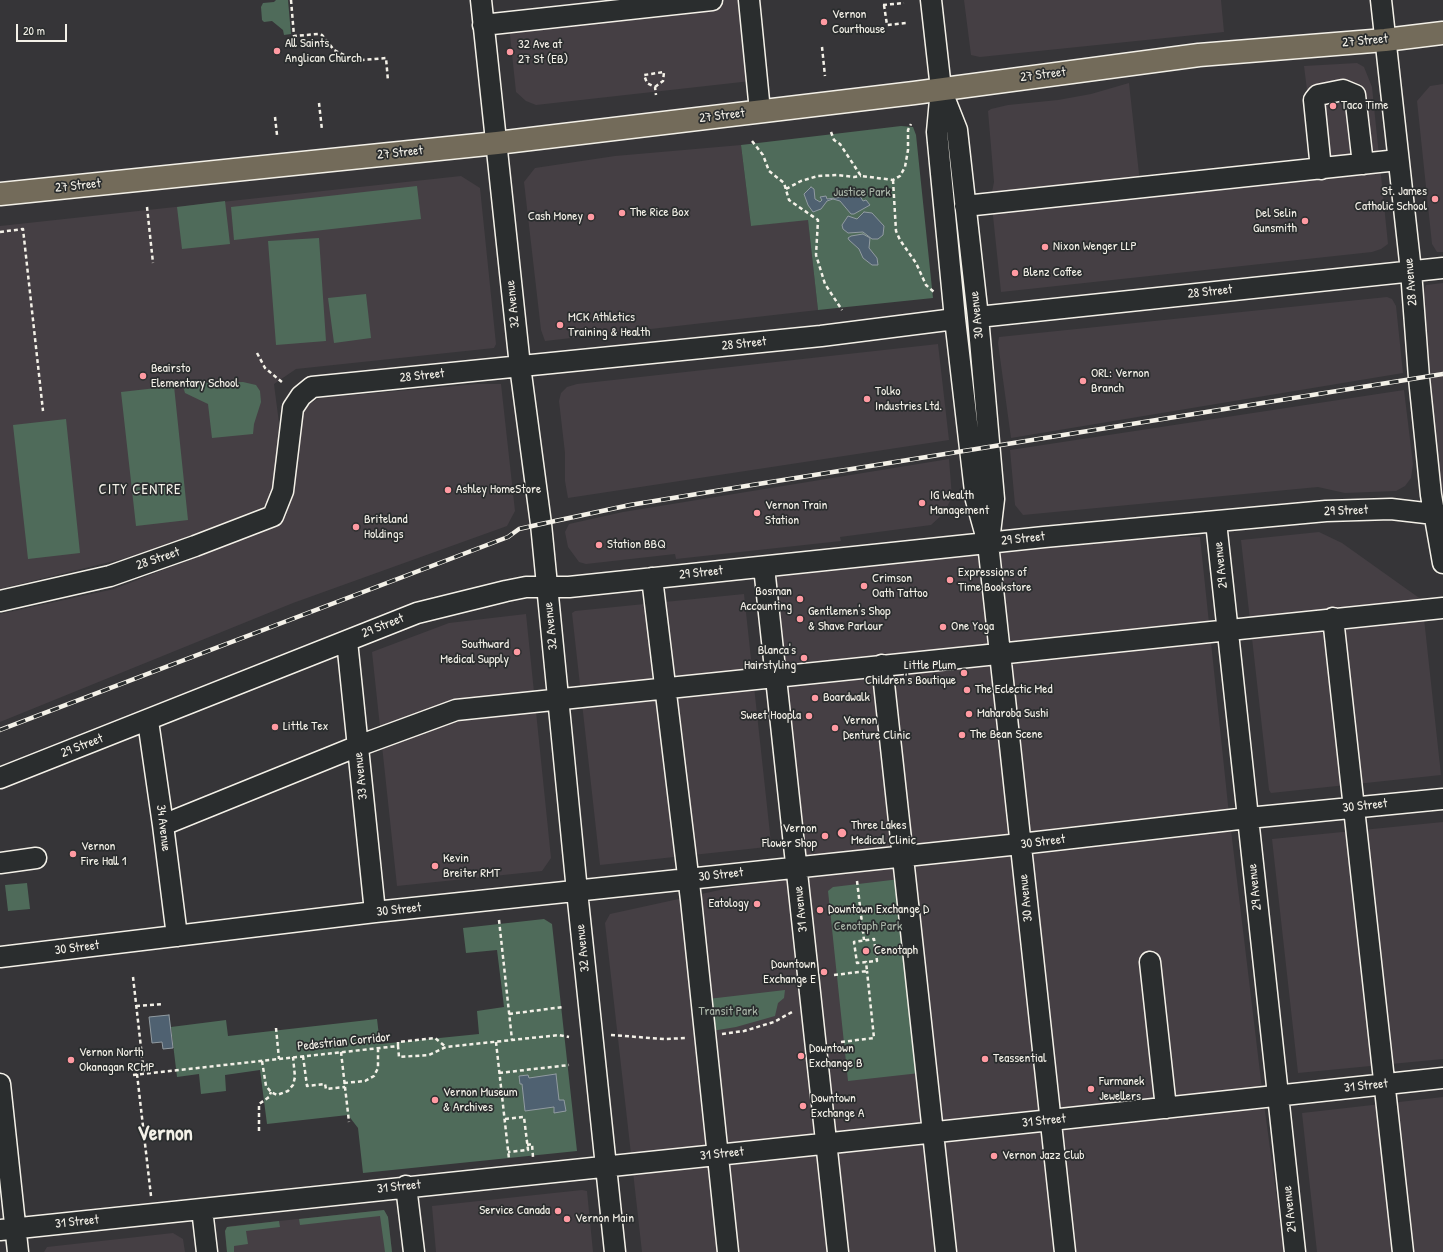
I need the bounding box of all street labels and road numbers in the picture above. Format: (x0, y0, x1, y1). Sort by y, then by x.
street label: 27 Street (1342, 31, 1388, 51)
street label: 27 Street (1019, 64, 1067, 86)
street label: 27 Street (698, 105, 746, 127)
street label: 27 Street (376, 143, 424, 163)
street label: 27 Street (54, 176, 102, 196)
street label: 28 Avenue (1401, 258, 1421, 306)
street label: 32 Avenue (503, 279, 523, 329)
street label: 28 Street (1187, 282, 1233, 302)
street label: 30 Avenue (967, 291, 987, 339)
street label: 28 Street (721, 334, 767, 354)
street label: 28 Street (399, 366, 445, 386)
street label: 29 Street (1324, 502, 1368, 520)
street label: 29 Street (1000, 529, 1046, 549)
street label: 29 Avenue (1211, 541, 1231, 589)
street label: 28 Street (134, 544, 182, 574)
street label: 29 Street (678, 563, 724, 583)
street label: 32 Avenue (541, 601, 561, 651)
street label: 29 Street (360, 611, 406, 641)
street label: 29 Street (59, 731, 105, 761)
street label: 33 Avenue (351, 752, 371, 800)
street label: 30 Street (1342, 796, 1388, 816)
street label: 34 Avenue (152, 804, 174, 852)
street label: 30 Street (1020, 832, 1066, 852)
street label: 29 Avenue (1245, 863, 1265, 911)
street label: 30 Street (698, 865, 744, 885)
street label: 30 Avenue (1016, 874, 1036, 922)
street label: 31 Avenue (791, 885, 811, 933)
street label: 30 Street (376, 900, 422, 920)
street label: 32 Avenue (573, 923, 593, 973)
street label: 30 Street (54, 938, 100, 958)
street label: Pedestrian Corridor (297, 1029, 391, 1055)
street label: 31 Street (1343, 1076, 1389, 1096)
street label: 31 Street (1021, 1111, 1067, 1131)
street label: 31 Street (699, 1144, 745, 1164)
street label: 31 Street (376, 1177, 422, 1197)
street label: 29 Avenue (1280, 1185, 1300, 1233)
street label: 31 Street (54, 1212, 100, 1232)

